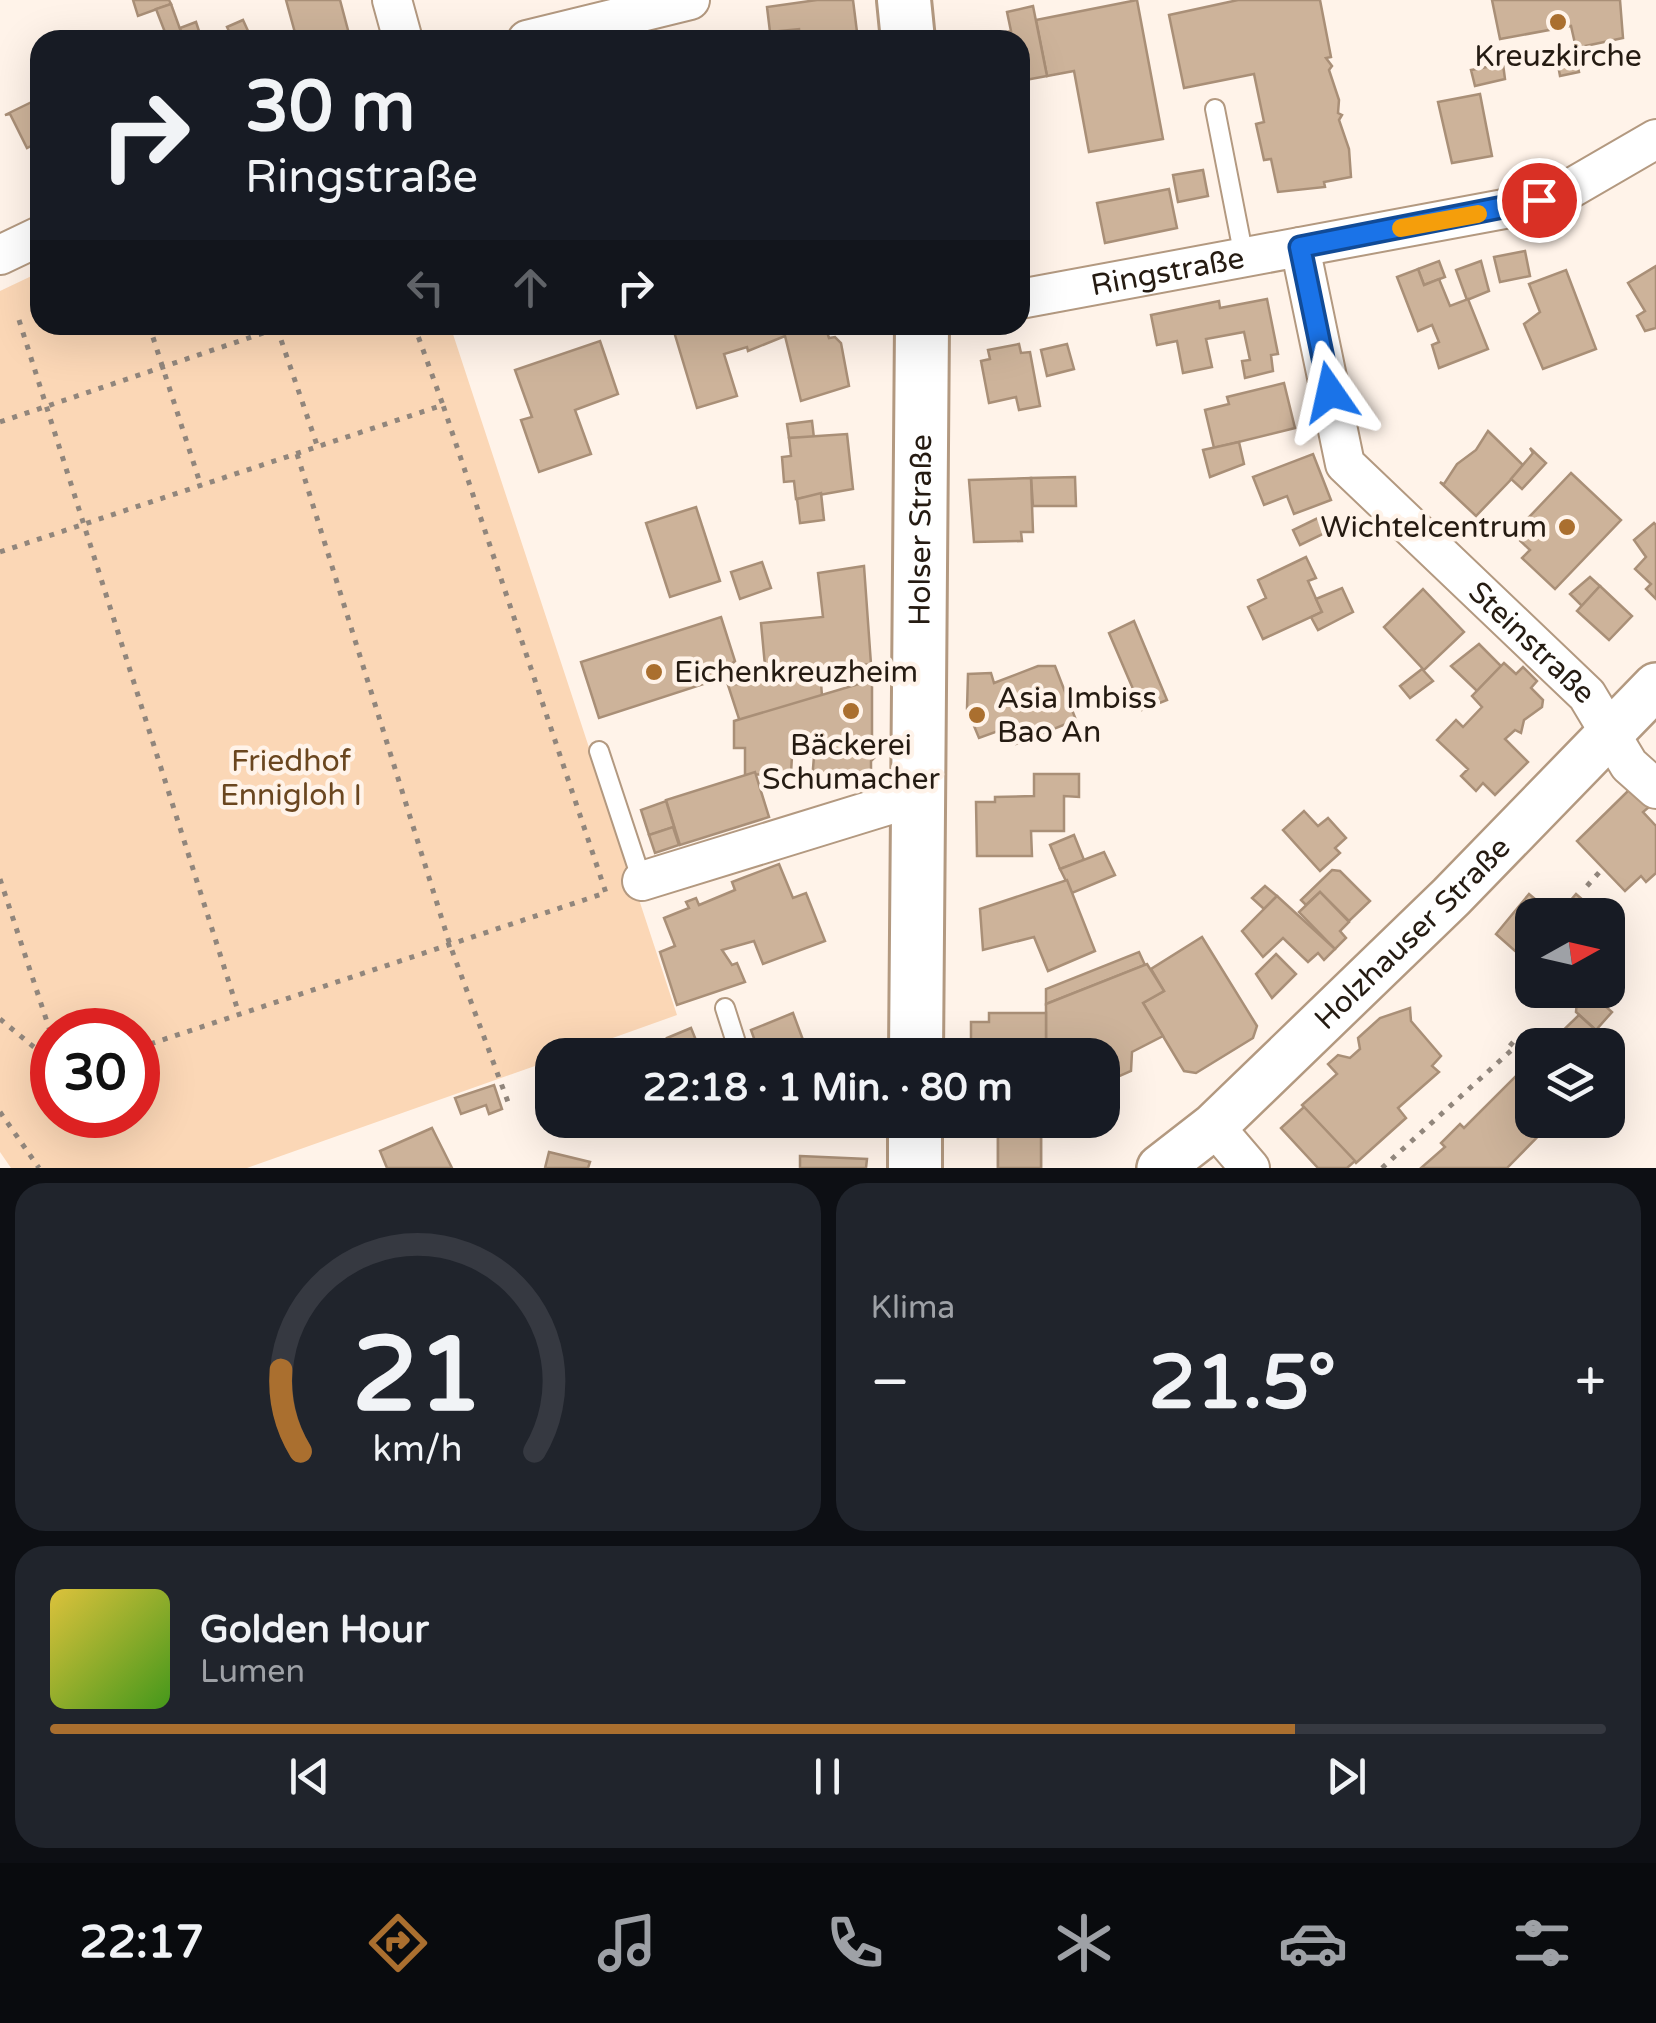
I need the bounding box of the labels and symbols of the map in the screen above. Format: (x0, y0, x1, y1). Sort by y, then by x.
marker: Kreuzkirche (1547, 11, 1569, 33)
place label: Kreuzkirche (1474, 38, 1642, 75)
pin (1497, 158, 1582, 243)
street label: Ringstraße (1088, 239, 1247, 304)
position arrow (1278, 340, 1382, 444)
street label: Holser Straße (901, 434, 940, 626)
place label: Wichtelcentrum (1320, 509, 1547, 546)
marker: Wichtelcentrum (1556, 516, 1578, 538)
street label: Steinstraße (1461, 573, 1603, 711)
place label: Eichenkreuzheim (674, 654, 918, 691)
marker: Eichenkreuzheim (643, 661, 665, 683)
place label: Asia Imbiss Bao An (997, 680, 1157, 751)
marker: Bäckerei Schumacher (840, 700, 862, 722)
marker: Asia Imbiss Bao An (966, 704, 988, 726)
place label: Bäckerei Schumacher (762, 727, 941, 798)
park label: Friedhof Ennigloh I (220, 743, 362, 814)
street label: Holzhauser Straße (1307, 829, 1518, 1037)
north arrow (1515, 898, 1625, 1008)
speed limit sign: 30 (30, 1008, 160, 1138)

